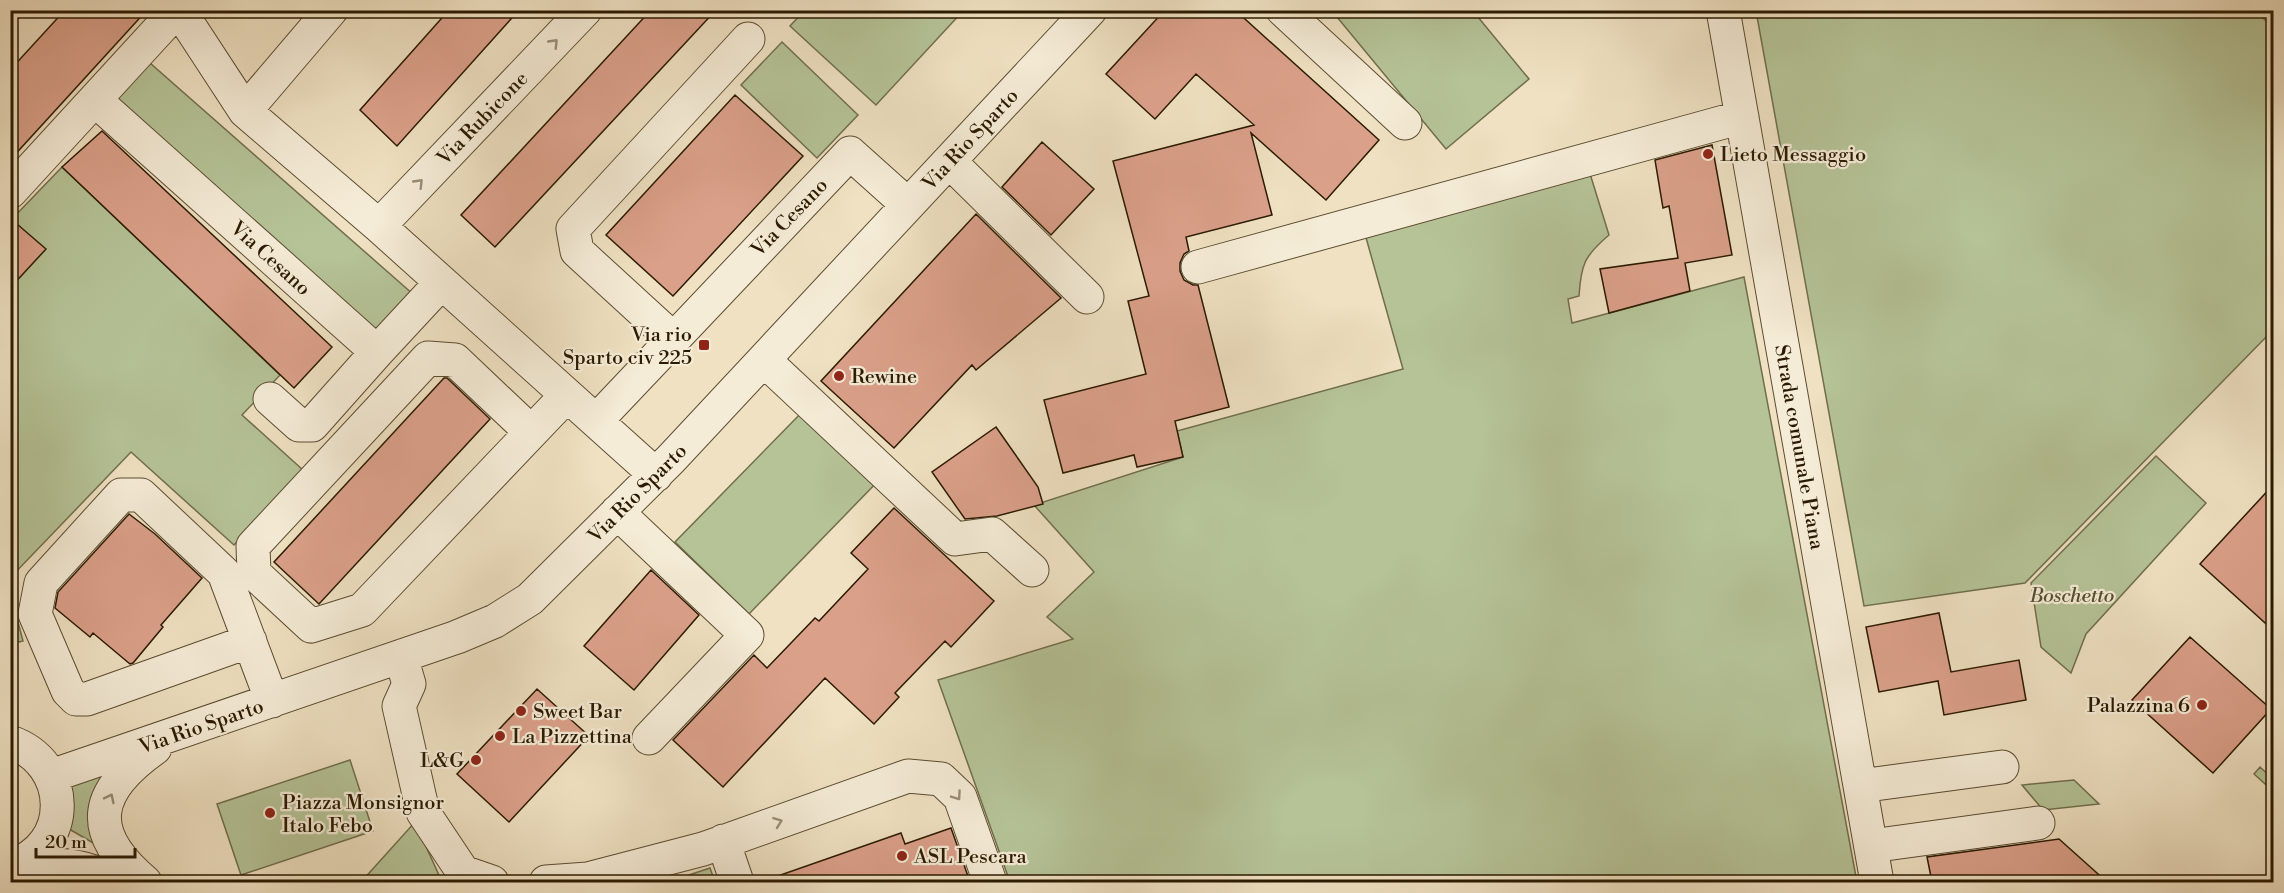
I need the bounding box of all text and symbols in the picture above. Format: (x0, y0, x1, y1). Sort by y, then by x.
one-way arrow (547, 39, 558, 49)
street label: Via Rubicone (432, 67, 534, 172)
street label: Via Rio Sparto (917, 84, 1025, 197)
place label: Lieto Messaggio (1720, 143, 1866, 168)
marker: Lieto Messaggio (1701, 147, 1715, 161)
street label: Via Cesano (746, 173, 834, 263)
one-way arrow (412, 180, 423, 191)
street label: Via Cesano (224, 216, 315, 302)
place label: Via rio Sparto civ 225 (563, 323, 692, 371)
marker: Via rio Sparto civ 225 (697, 338, 711, 352)
street label: Strada comunale Piana (1768, 343, 1829, 553)
place label: Rewine (851, 365, 917, 390)
marker: Rewine (832, 369, 846, 383)
street label: Via Rio Sparto (582, 439, 693, 550)
park label: Boschetto (2029, 584, 2114, 609)
street label: Via Rio Sparto (135, 694, 267, 761)
place label: Palazzina 6 (2087, 694, 2190, 719)
marker: Palazzina 6 (2195, 698, 2209, 712)
place label: Sweet Bar (533, 700, 622, 725)
marker: Sweet Bar (514, 704, 528, 718)
place label: La Pizzettina (512, 725, 633, 750)
marker: La Pizzettina (493, 729, 507, 743)
place label: L&G (420, 749, 464, 774)
marker: L&G (469, 753, 483, 767)
one-way arrow (950, 790, 961, 801)
place label: Piazza Monsignor Italo Febo (282, 791, 445, 839)
one-way arrow (103, 794, 114, 805)
marker: Piazza Monsignor Italo Febo (263, 806, 277, 820)
one-way arrow (772, 816, 783, 829)
scale bar (36, 821, 135, 859)
text: 20 m (45, 831, 87, 854)
place label: ASL Pescara (913, 845, 1028, 870)
marker: ASL Pescara (895, 849, 909, 863)

